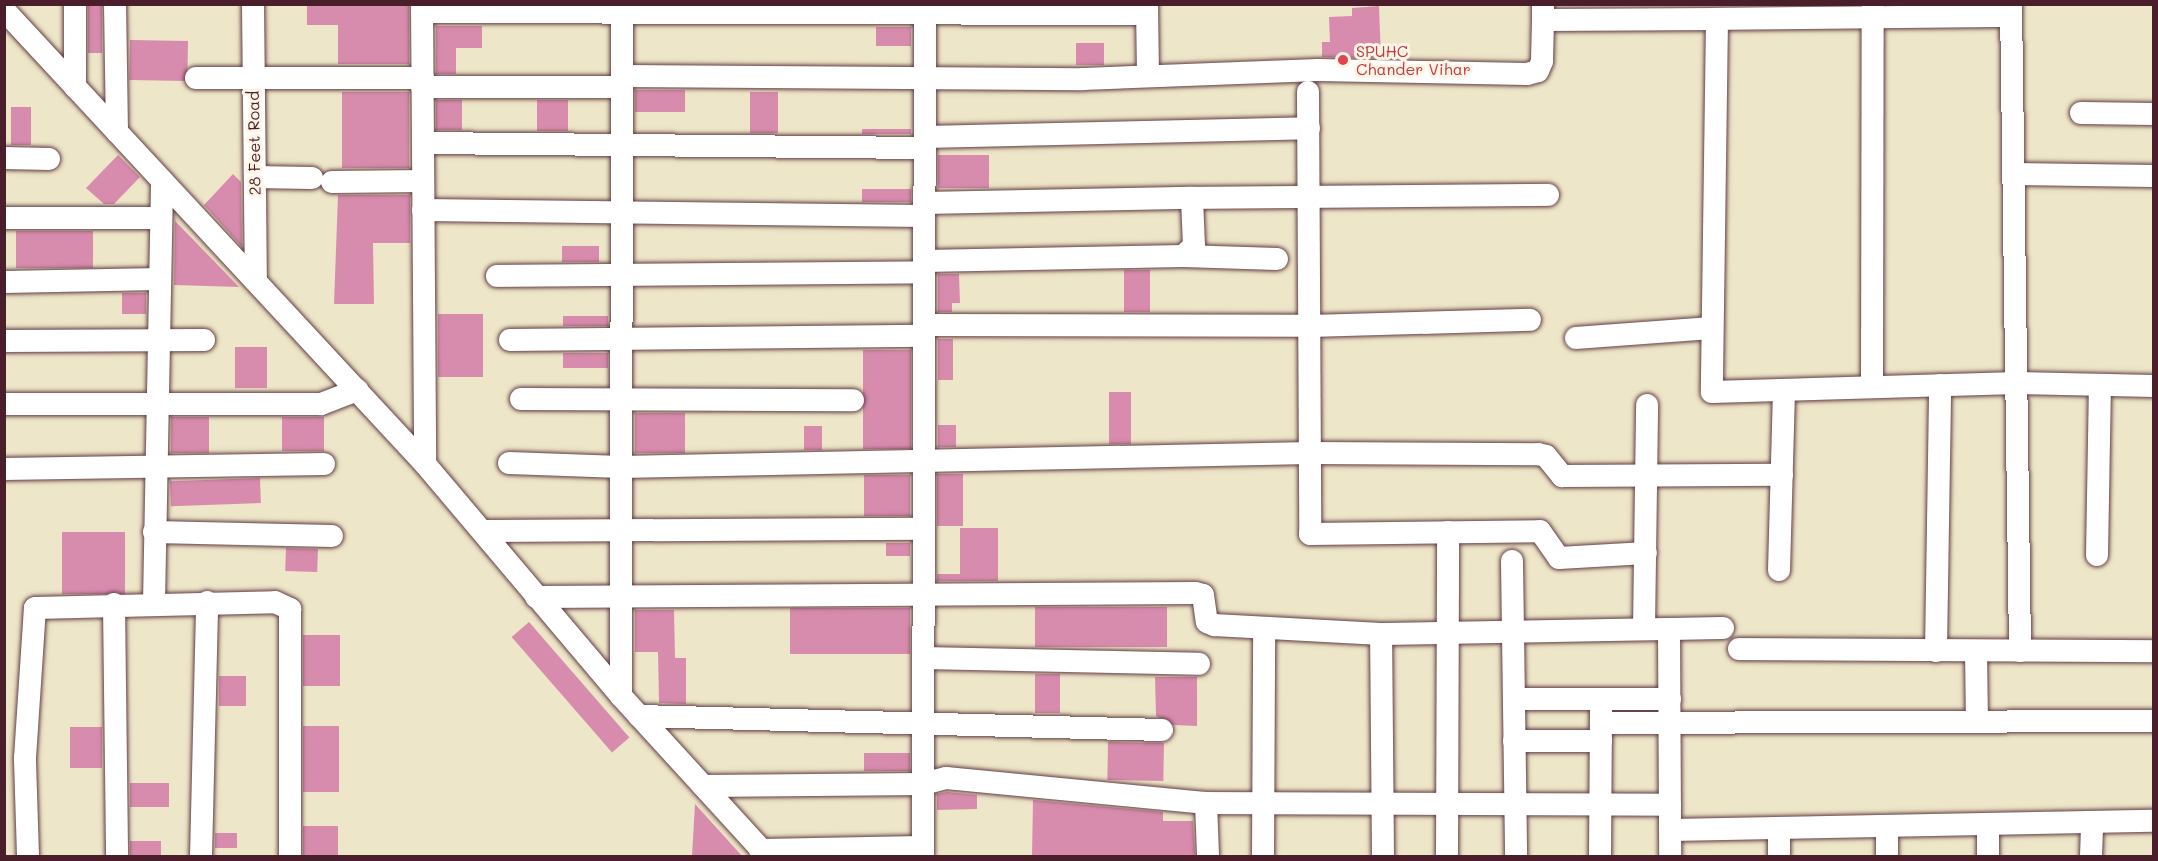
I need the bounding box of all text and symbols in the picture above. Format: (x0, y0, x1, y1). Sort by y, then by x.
place label: SPUHC Chander Vihar (1356, 41, 1471, 79)
marker: SPUHC Chander Vihar (1334, 51, 1352, 69)
street label: 28 Feet Road (243, 91, 265, 195)

